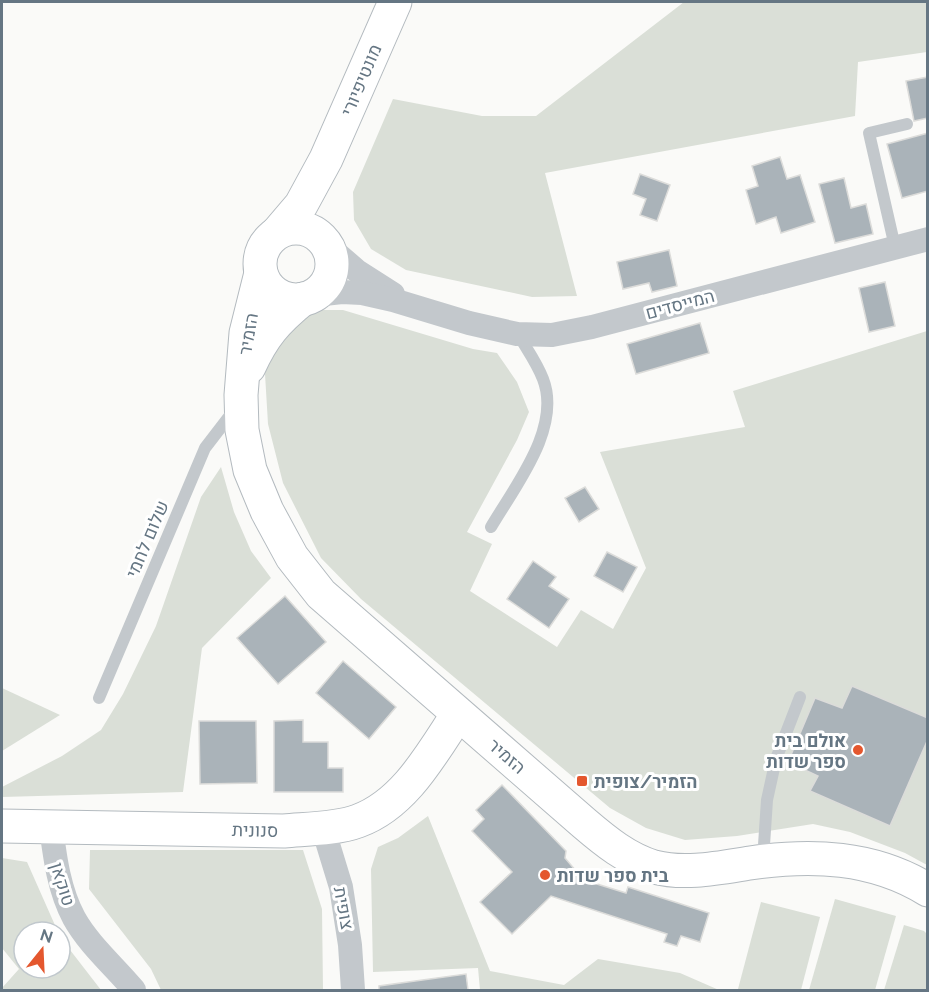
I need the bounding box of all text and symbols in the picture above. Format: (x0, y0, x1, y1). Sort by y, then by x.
street label: מונטיפיורי (336, 41, 386, 119)
street label: המייסדים (643, 285, 717, 323)
street label: הזמיר (234, 311, 262, 357)
street label: שלום לחמי (121, 497, 173, 581)
place label: אולם בית ספר שדות (766, 730, 846, 772)
street label: הזמיר (484, 734, 530, 778)
marker: אולם בית ספר שדות (851, 743, 865, 757)
place label: הזמיר/צופית (594, 771, 698, 792)
marker: הזמיר/צופית (575, 774, 589, 788)
street label: סנונית (232, 819, 278, 841)
street label: טוקאן (46, 860, 80, 908)
place label: בית ספר שדות (557, 865, 669, 886)
marker: בית ספר שדות (538, 868, 552, 882)
street label: צופית (330, 885, 358, 931)
north arrow (12, 920, 72, 980)
text: N (38, 925, 55, 947)

